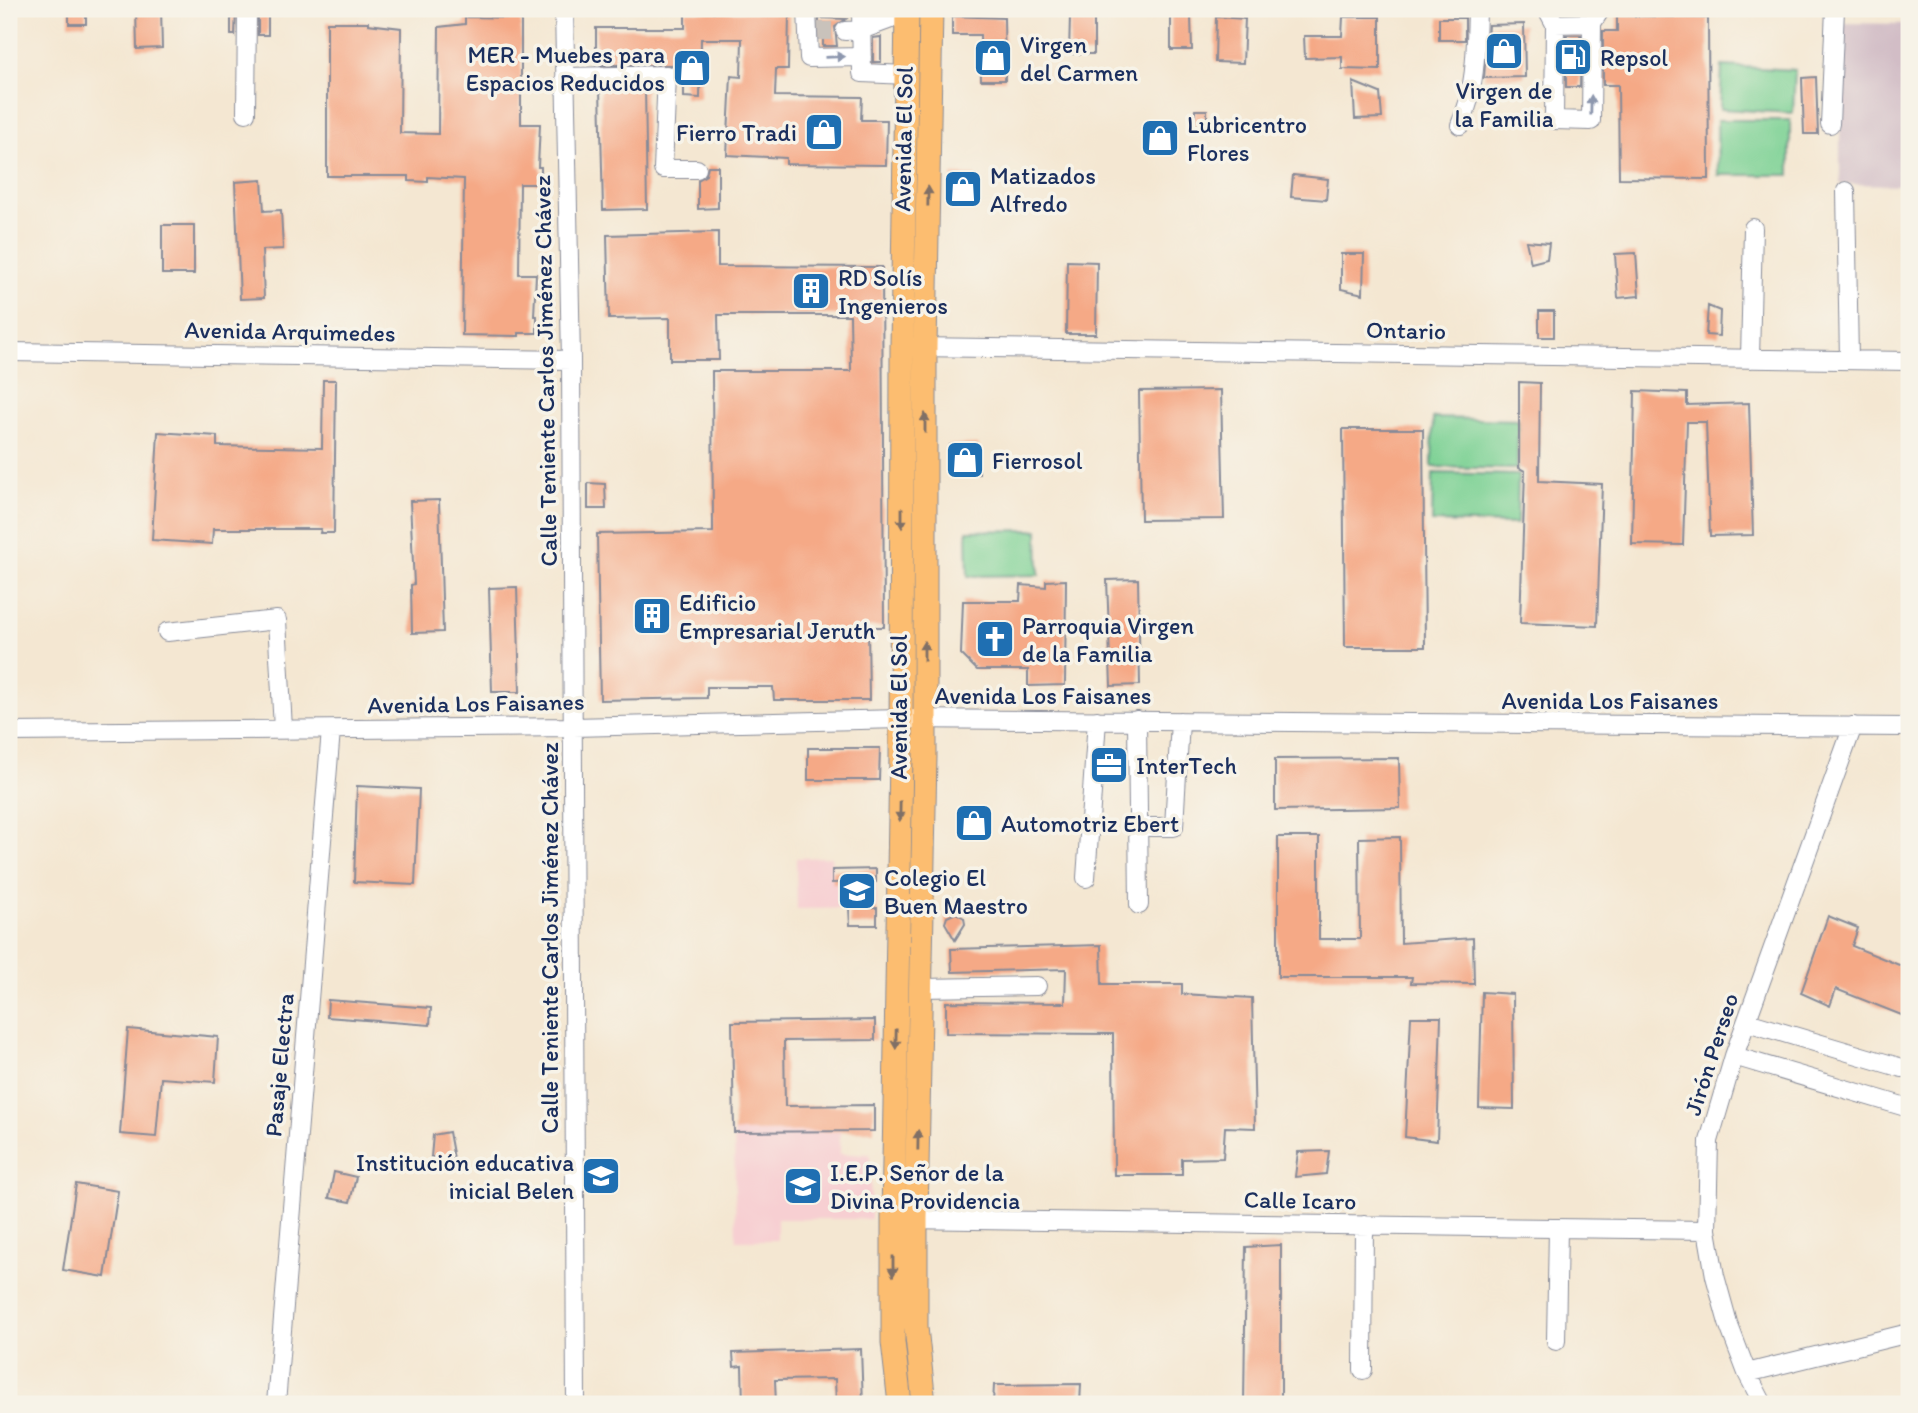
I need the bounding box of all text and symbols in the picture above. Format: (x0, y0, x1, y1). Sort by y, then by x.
place label: Virgen del Carmen (1020, 30, 1138, 87)
shop icon: Virgen de la Familia (1483, 30, 1525, 72)
fuel station icon: Repsol (1552, 36, 1594, 78)
shop icon: Virgen del Carmen (972, 37, 1014, 79)
place label: MER - Muebes para Espacios Reducidos (466, 40, 665, 97)
place label: Repsol (1600, 43, 1668, 72)
shop icon: MER - Muebes para Espacios Reducidos (671, 47, 713, 89)
one-way arrow (825, 52, 847, 63)
street label: Avenida El Sol (887, 66, 919, 212)
place label: Virgen de la Familia (1455, 76, 1554, 133)
one-way arrow (1585, 94, 1597, 116)
place label: Lubricentro Flores (1187, 110, 1307, 167)
shop icon: Fierro Tradi (803, 111, 845, 153)
shop icon: Lubricentro Flores (1139, 117, 1181, 159)
place label: Fierro Tradi (676, 118, 797, 147)
place label: Matizados Alfredo (990, 161, 1096, 218)
shop icon: Matizados Alfredo (942, 168, 984, 210)
street label: Calle Teniente Carlos Jiménez Chávez (527, 175, 563, 567)
one-way arrow (922, 184, 934, 206)
place label: RD Solís Ingenieros (838, 263, 948, 320)
building icon: RD Solís Ingenieros (790, 270, 832, 312)
street label: Avenida Arquimedes (184, 315, 396, 347)
street label: Ontario (1366, 315, 1446, 345)
one-way arrow (919, 412, 931, 434)
shop icon: Fierrosol (944, 439, 986, 481)
place label: Fierrosol (992, 446, 1083, 475)
one-way arrow (896, 507, 908, 529)
place label: Edificio Empresarial Jeruth (679, 588, 876, 645)
building icon: Edificio Empresarial Jeruth (631, 595, 673, 637)
place label: Parroquia Virgen de la Familia (1022, 611, 1195, 668)
church icon: Parroquia Virgen de la Familia (974, 618, 1016, 660)
street label: Avenida El Sol (884, 634, 913, 780)
one-way arrow (918, 639, 929, 661)
street label: Avenida Los Faisanes (934, 681, 1152, 710)
street label: Avenida Los Faisanes (1501, 686, 1719, 715)
street label: Avenida Los Faisanes (367, 687, 585, 719)
street label: Calle Teniente Carlos Jiménez Chávez (535, 742, 564, 1134)
office icon: InterTech (1088, 744, 1130, 786)
place label: InterTech (1136, 751, 1237, 780)
one-way arrow (894, 801, 906, 823)
shop icon: Automotriz Ebert (953, 802, 995, 844)
place label: Automotriz Ebert (1001, 809, 1179, 838)
place label: Colegio El Buen Maestro (884, 863, 1028, 920)
school or university icon: Colegio El Buen Maestro (836, 870, 878, 912)
street label: Jirón Perseo (1678, 989, 1744, 1119)
street label: Pasaje Electra (258, 992, 300, 1138)
one-way arrow (890, 1028, 902, 1050)
one-way arrow (912, 1129, 923, 1151)
place label: Institución educativa inicial Belen (356, 1148, 574, 1205)
school or university icon: Institución educativa inicial Belen (580, 1155, 622, 1197)
place label: I.E.P. Señor de la Divina Providencia (830, 1158, 1020, 1215)
school or university icon: I.E.P. Señor de la Divina Providencia (782, 1165, 824, 1207)
street label: Calle Icaro (1243, 1185, 1357, 1215)
one-way arrow (887, 1256, 899, 1278)

